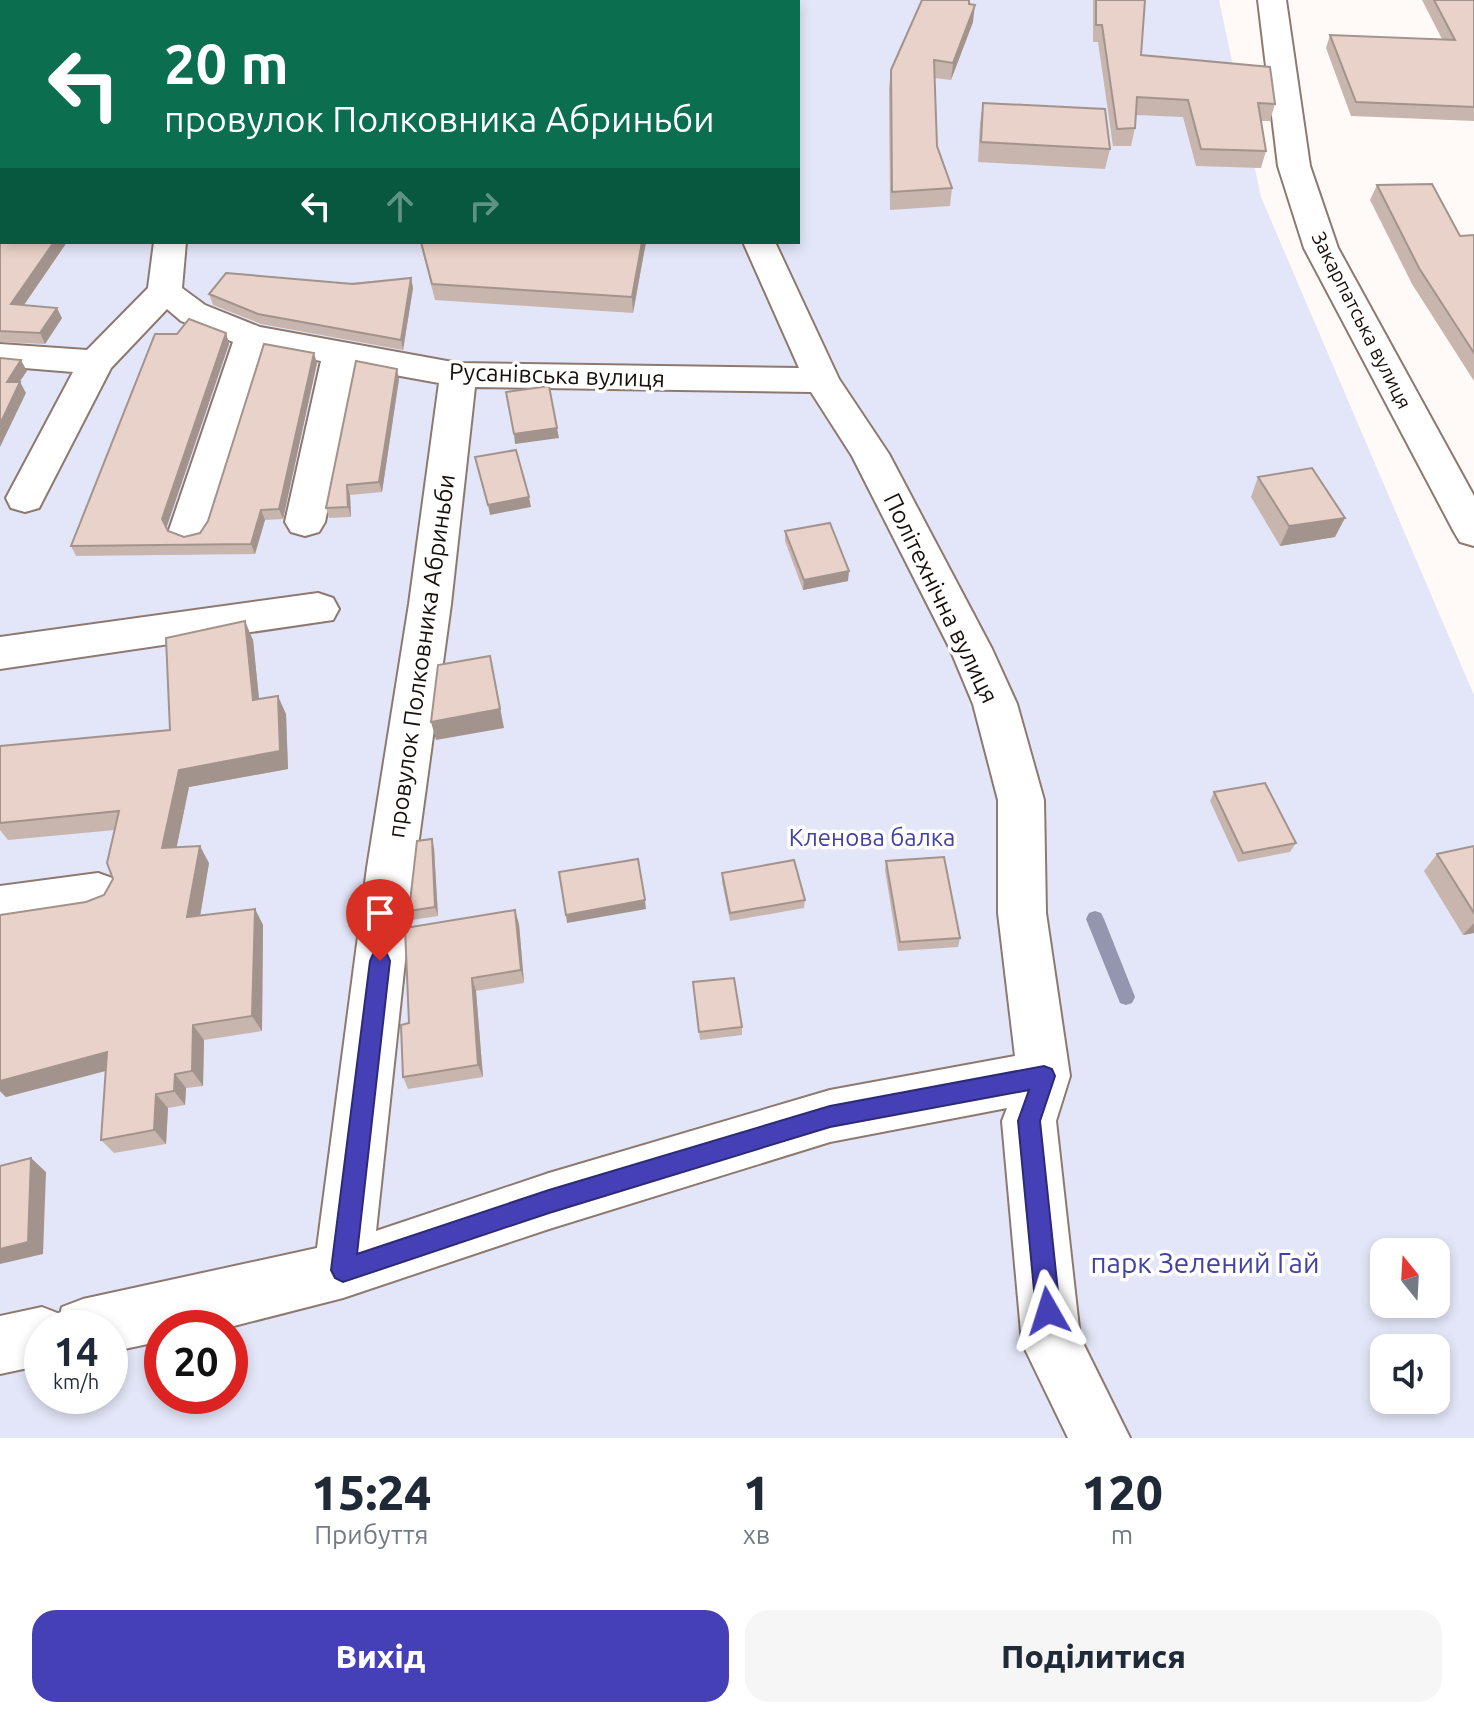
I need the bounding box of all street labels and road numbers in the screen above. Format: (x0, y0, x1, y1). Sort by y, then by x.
street label: Закарпатська вулиця (1307, 228, 1417, 412)
street label: Русанівська вулиця (449, 358, 665, 392)
street label: провулок Полковника Абриньби (382, 472, 460, 840)
street label: Політехнічна вулиця (878, 489, 1004, 707)

